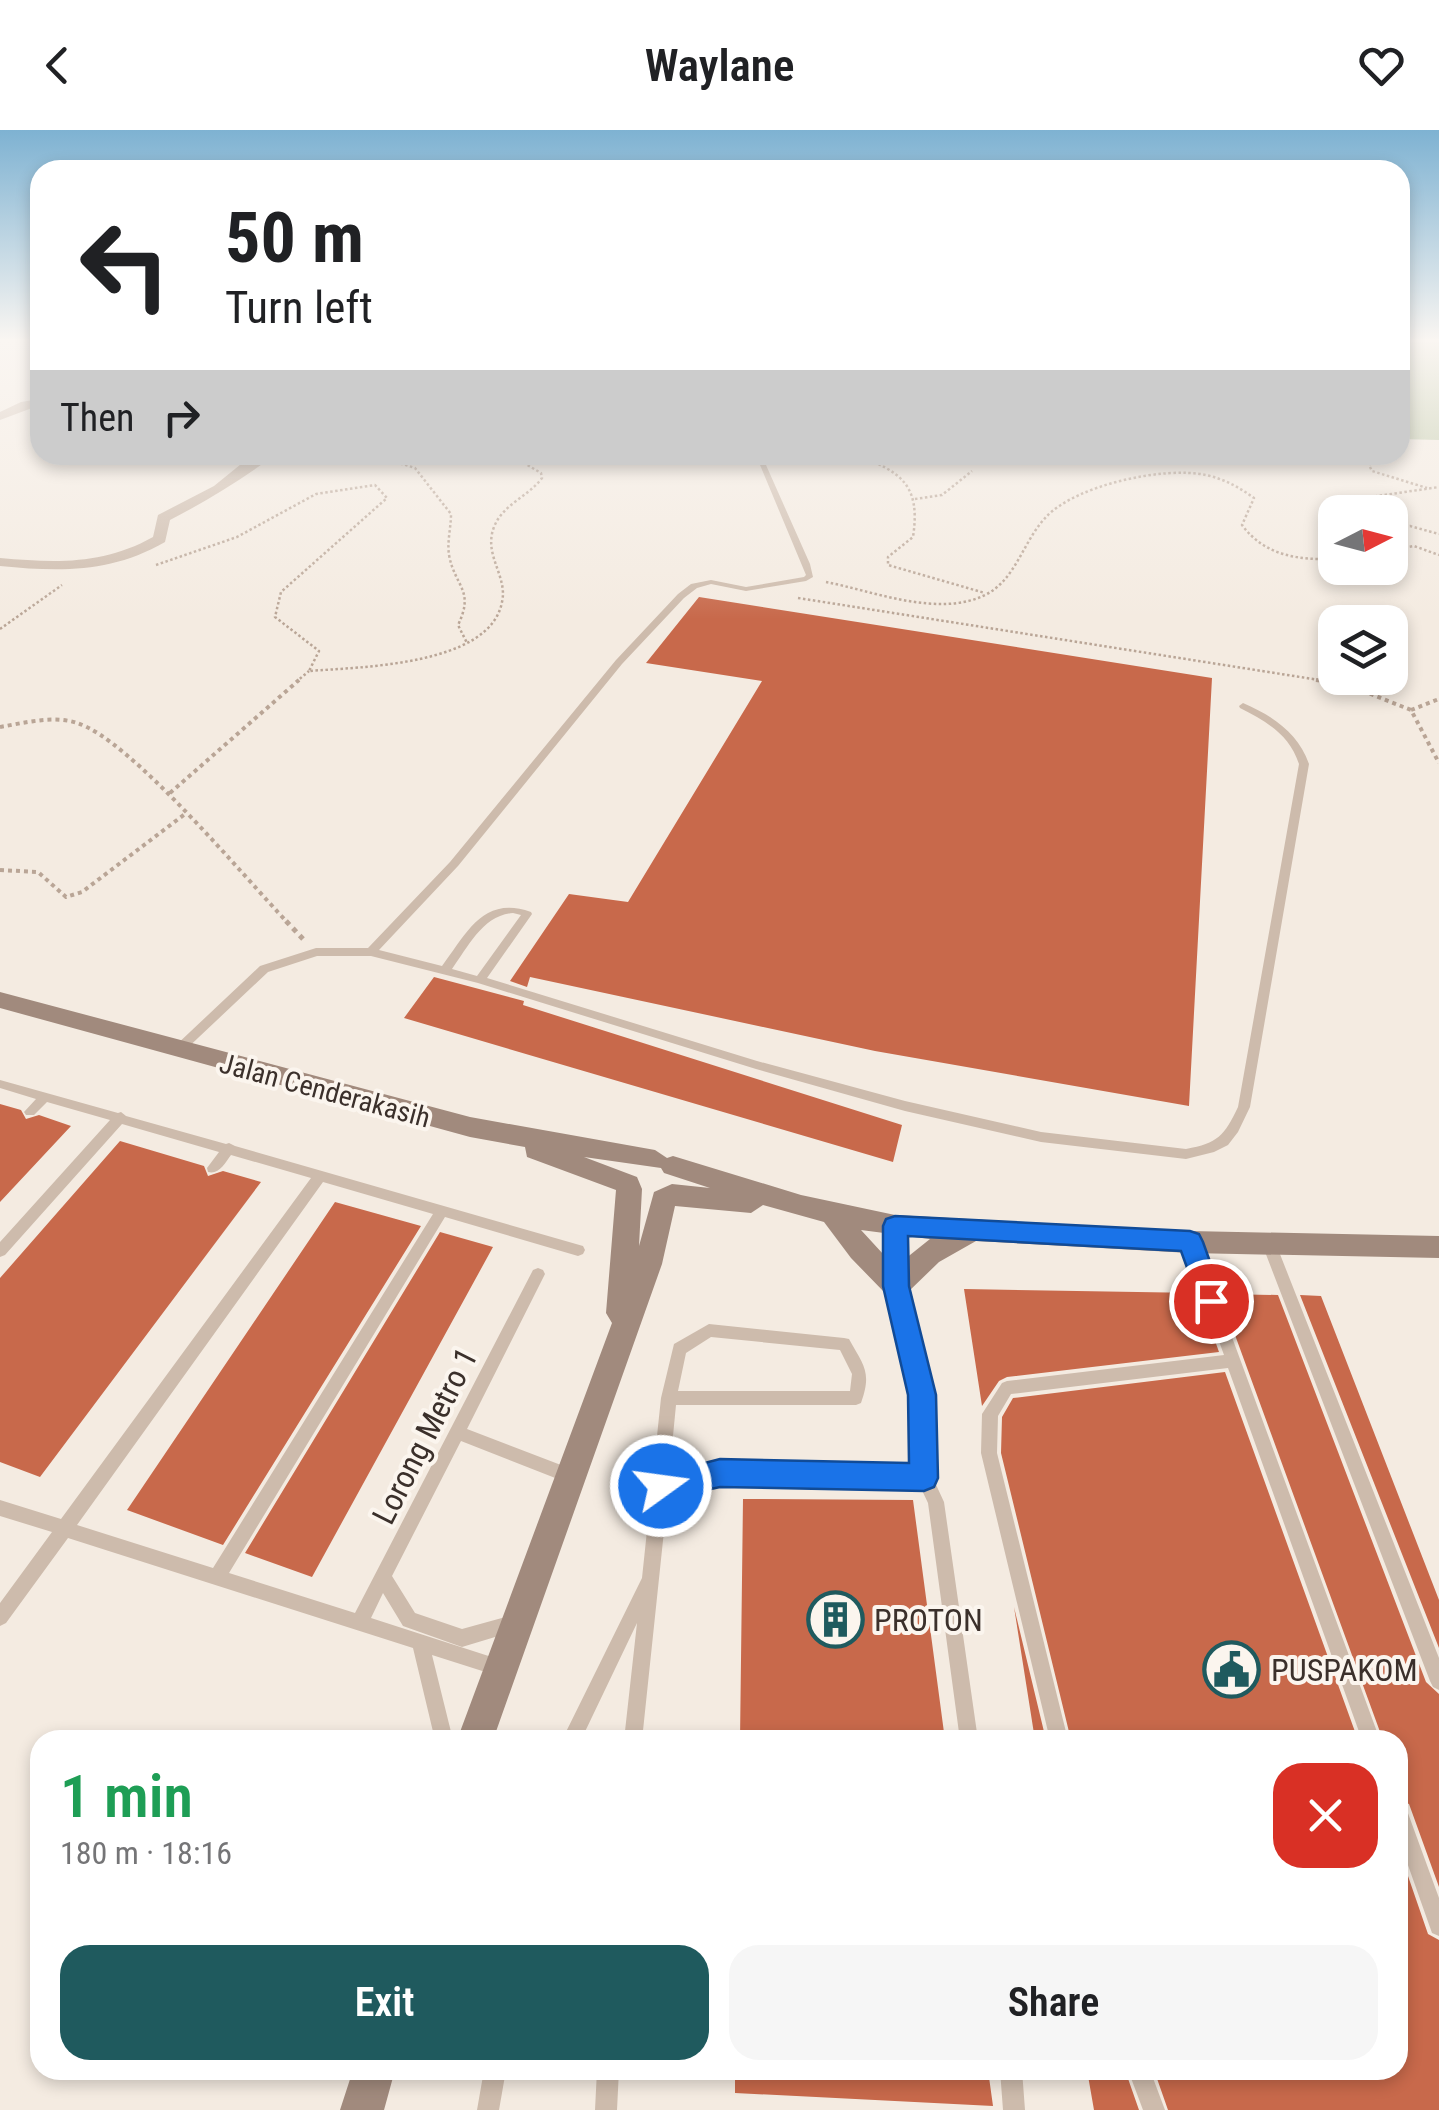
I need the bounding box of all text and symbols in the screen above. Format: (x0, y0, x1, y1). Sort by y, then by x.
icon: back (30, 38, 85, 93)
icon: heart (1354, 38, 1409, 93)
text: Waylane (645, 39, 794, 92)
text: 50 m (225, 197, 364, 279)
icon: left (60, 200, 190, 330)
text: Turn left (225, 281, 373, 334)
icon: right (154, 390, 209, 445)
text: Then (60, 396, 134, 440)
north arrow (1318, 495, 1408, 585)
map controls (1318, 495, 1408, 695)
button: layers (1318, 605, 1408, 695)
street label: Jalan Cenderakasih (216, 1047, 434, 1134)
pin (1169, 1259, 1254, 1344)
icon: arrive (1184, 1274, 1239, 1329)
street label: Lorong Metro 1 (364, 1342, 486, 1530)
position arrow (609, 1434, 713, 1538)
building icon: PROTON (805, 1590, 865, 1650)
place label: PROTON (874, 1601, 983, 1639)
public building icon: PUSPAKOM (1202, 1640, 1262, 1700)
place label: PUSPAKOM (1271, 1651, 1418, 1689)
text: 1 min (60, 1761, 193, 1832)
button: close (1273, 1763, 1378, 1868)
text: 180 m · 18:16 (60, 1834, 232, 1872)
button: Exit (60, 1945, 709, 2060)
button: Share (729, 1945, 1378, 2060)

